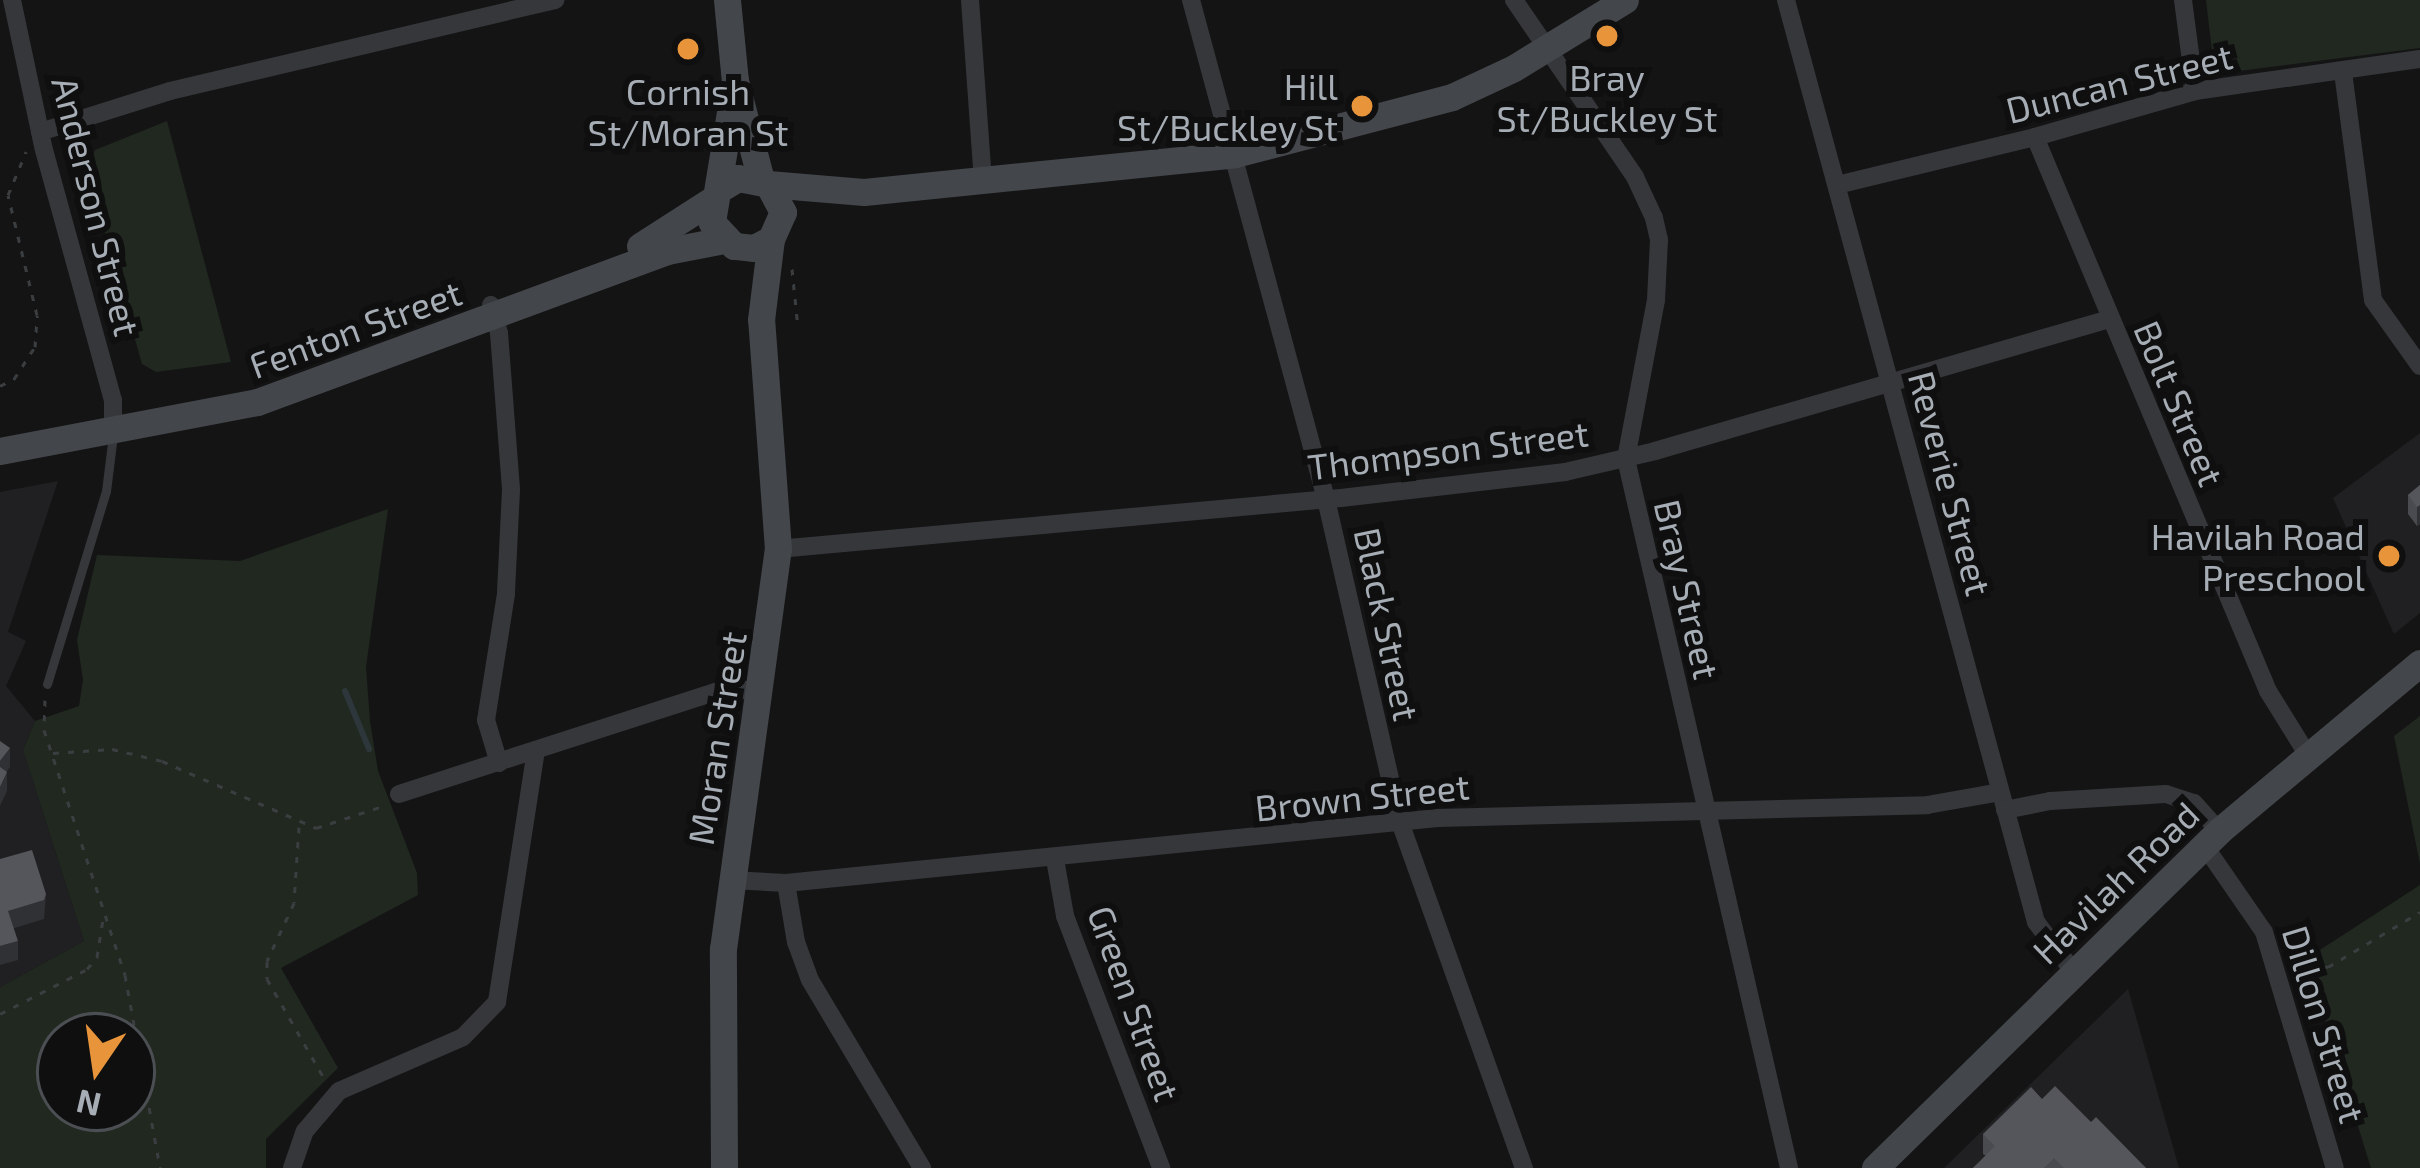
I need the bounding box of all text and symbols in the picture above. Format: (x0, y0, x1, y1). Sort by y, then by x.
marker: Bray St/Buckley St (1594, 23, 1620, 49)
street label: Duncan Street (2001, 33, 2237, 131)
marker: Cornish St/Moran St (675, 36, 701, 62)
place label: Bray St/Buckley St (1496, 54, 1718, 139)
place label: Hill St/Buckley St (1116, 63, 1338, 148)
place label: Cornish St/Moran St (587, 68, 789, 153)
street label: Anderson Street (44, 72, 150, 340)
marker: Hill St/Buckley St (1349, 93, 1375, 119)
street label: Fenton Street (243, 270, 467, 386)
street label: Bolt Street (2126, 314, 2234, 492)
street label: Reverie Street (1900, 366, 2002, 600)
street label: Thompson Street (1305, 410, 1591, 488)
street label: Bray Street (1646, 495, 1730, 683)
place label: Havilah Road Preschool (2151, 513, 2365, 598)
street label: Black Street (1346, 523, 1430, 725)
marker: Havilah Road Preschool (2376, 543, 2402, 569)
street label: Moran Street (678, 628, 754, 848)
street label: Brown Street (1253, 763, 1471, 829)
street label: Havilah Road (2023, 792, 2207, 972)
street label: Green Street (1080, 900, 1190, 1106)
street label: Dillon Street (2275, 920, 2375, 1128)
north arrow (36, 1012, 156, 1132)
text: N (72, 1082, 105, 1126)

